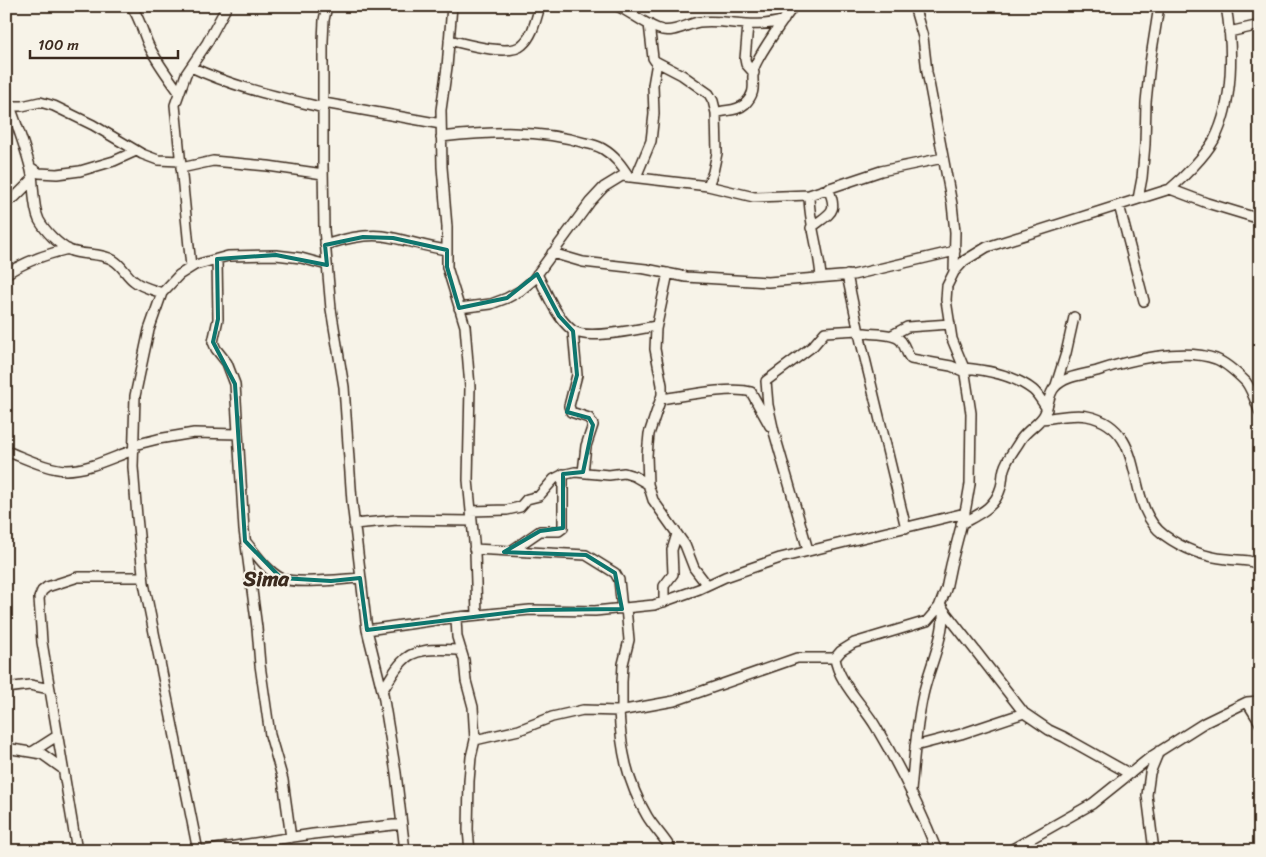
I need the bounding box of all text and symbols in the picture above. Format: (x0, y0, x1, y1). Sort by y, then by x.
scale bar (30, 28, 178, 60)
text: 100 m (38, 32, 79, 58)
district label: Sima (242, 560, 290, 598)

